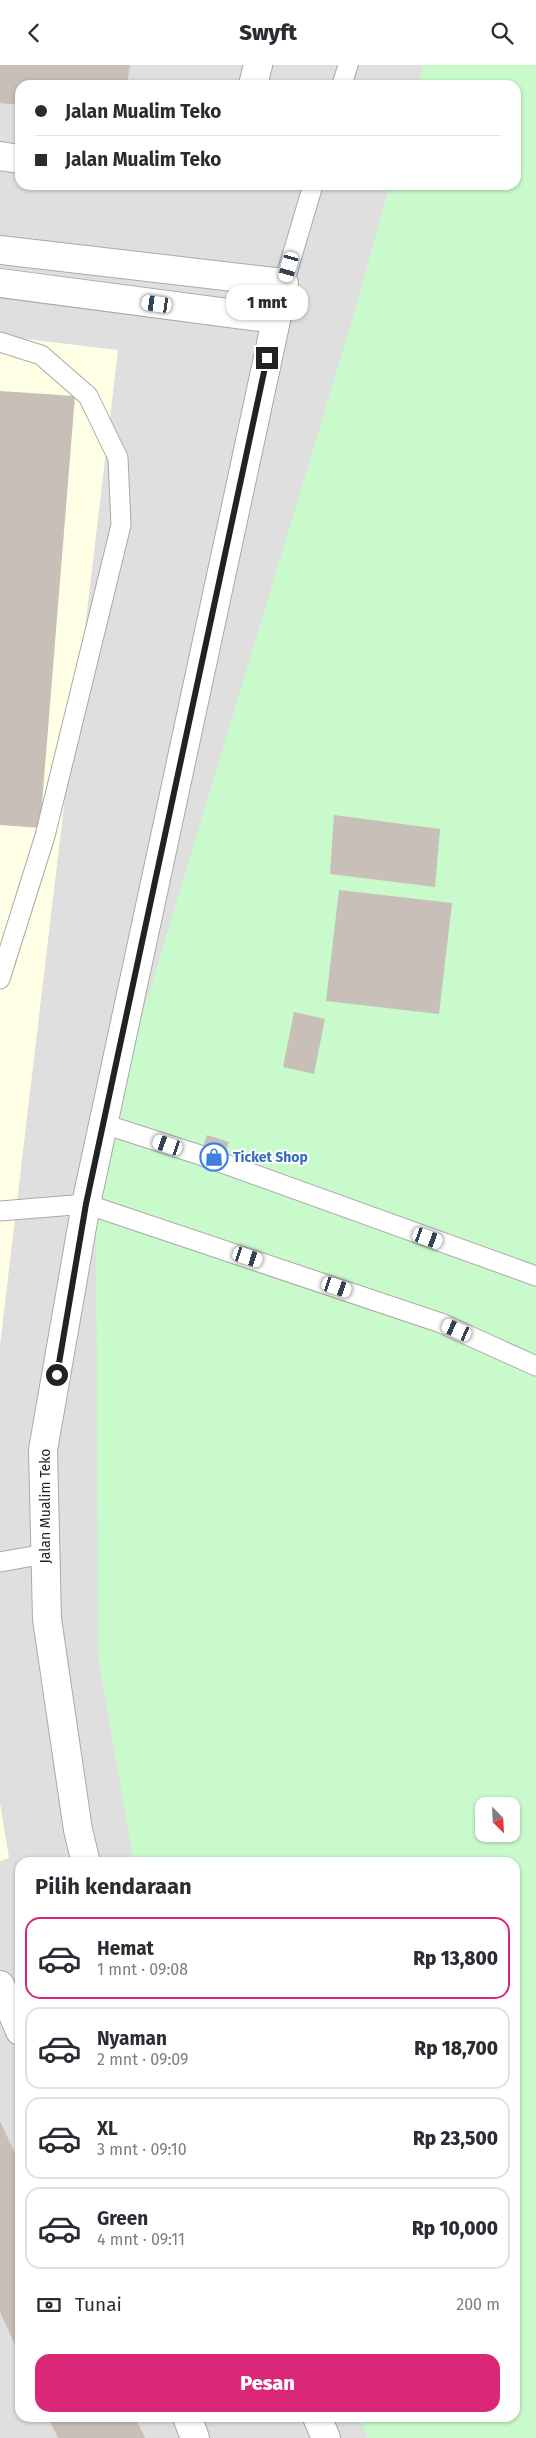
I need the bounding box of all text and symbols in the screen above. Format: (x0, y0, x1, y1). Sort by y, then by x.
icon: back (20, 19, 48, 47)
text: Swyft (239, 19, 297, 46)
icon: search (488, 19, 516, 47)
text: Jalan Mualim Teko (65, 100, 221, 123)
text: Jalan Mualim Teko (65, 148, 221, 171)
car (277, 251, 300, 283)
callout: 1 mnt (226, 285, 308, 321)
text: 1 mnt (247, 293, 287, 312)
car (141, 294, 172, 314)
route end (256, 347, 278, 369)
car (151, 1133, 184, 1157)
shop icon: Ticket Shop (199, 1142, 229, 1172)
place label: Ticket Shop (233, 1149, 308, 1166)
car (411, 1226, 444, 1250)
car (231, 1245, 264, 1269)
car (320, 1275, 353, 1299)
car (440, 1317, 473, 1343)
route start (46, 1364, 68, 1386)
street label: Jalan Mualim Teko (37, 1449, 54, 1563)
north arrow (475, 1797, 520, 1843)
map controls (475, 1797, 520, 1842)
text: Pilih kendaraan (35, 1873, 192, 1900)
icon: car (37, 1936, 82, 1981)
text: Hemat (97, 1937, 154, 1960)
text: Rp 13,800 (413, 1947, 498, 1970)
text: 1 mnt · 09:08 (97, 1960, 188, 1979)
icon: car (37, 2026, 82, 2071)
text: Nyaman (97, 2027, 167, 2050)
text: Rp 18,700 (414, 2037, 498, 2060)
text: 2 mnt · 09:09 (97, 2050, 189, 2069)
icon: car (37, 2116, 82, 2161)
text: XL (97, 2117, 118, 2140)
text: Rp 23,500 (413, 2127, 498, 2150)
text: 3 mnt · 09:10 (97, 2140, 187, 2159)
icon: car (37, 2206, 82, 2251)
text: Green (97, 2207, 148, 2230)
text: Rp 10,000 (412, 2217, 498, 2240)
text: 4 mnt · 09:11 (97, 2230, 185, 2249)
icon: cash (35, 2291, 63, 2319)
text: Tunai (75, 2293, 122, 2316)
text: 200 m (456, 2295, 500, 2314)
button: Pesan (35, 2354, 500, 2412)

